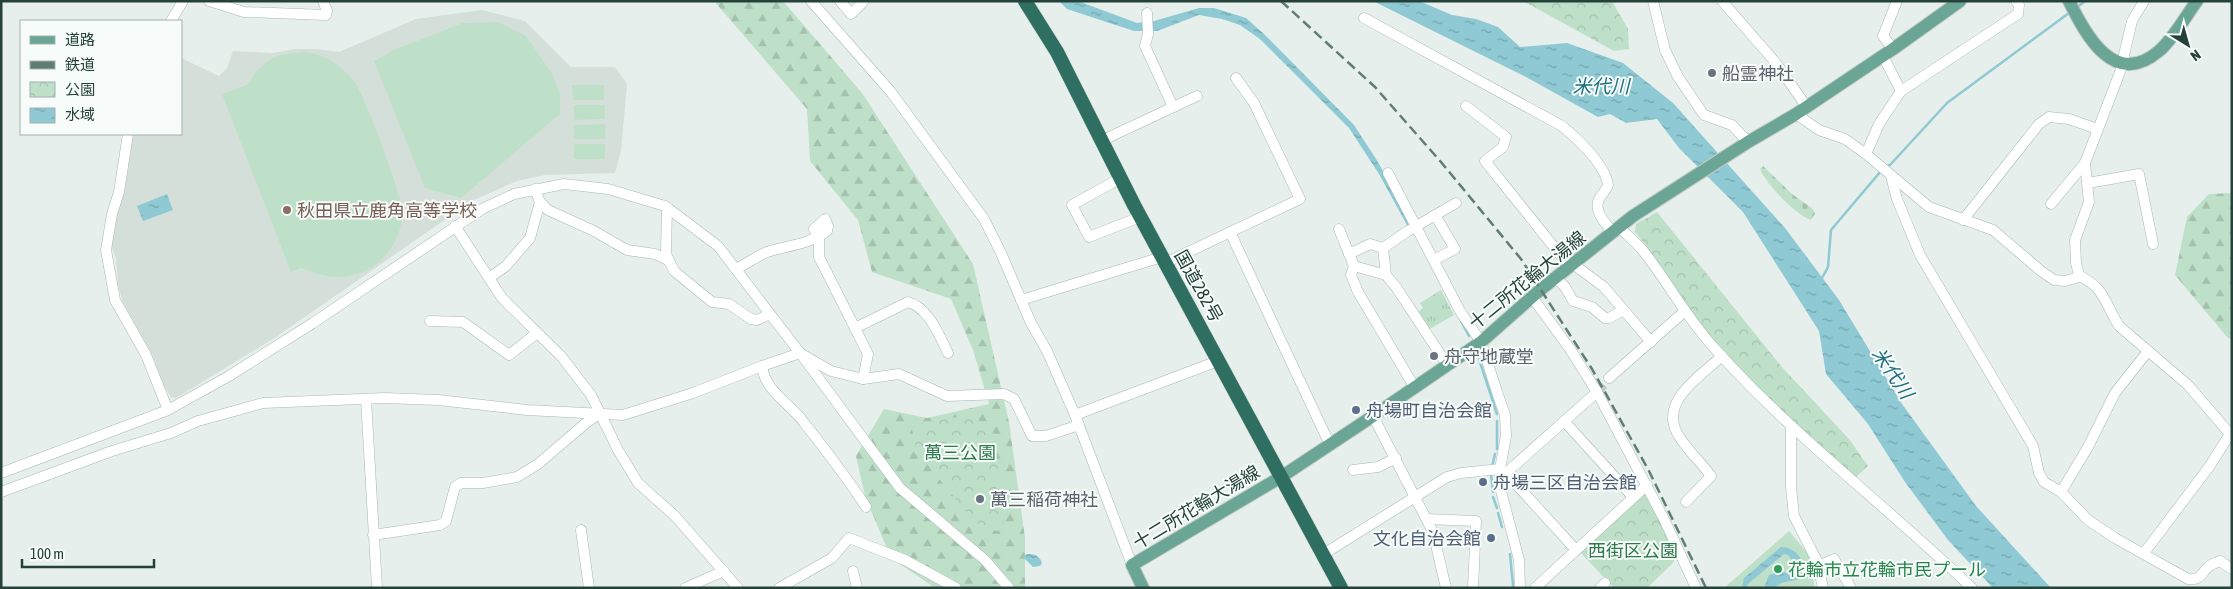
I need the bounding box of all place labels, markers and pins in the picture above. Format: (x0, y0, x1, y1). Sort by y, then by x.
place label: 船霊神社 (1722, 63, 1794, 84)
marker: 船霊神社 (1706, 67, 1718, 79)
place label: 秋田県立鹿角高等学校 (297, 200, 477, 221)
marker: 秋田県立鹿角高等学校 (281, 204, 293, 216)
place label: 舟守地蔵堂 (1444, 346, 1534, 367)
marker: 舟守地蔵堂 (1428, 350, 1440, 362)
place label: 舟場町自治会館 (1366, 400, 1492, 421)
marker: 舟場町自治会館 (1350, 404, 1362, 416)
place label: 舟場三区自治会館 (1493, 472, 1637, 493)
marker: 舟場三区自治会館 (1477, 476, 1489, 488)
place label: 萬三稲荷神社 (990, 489, 1098, 510)
marker: 萬三稲荷神社 (974, 493, 986, 505)
place label: 文化自治会館 (1373, 528, 1481, 549)
marker: 文化自治会館 (1485, 532, 1497, 544)
place label: 花輪市立花輪市民プール (1788, 559, 1986, 580)
marker: 花輪市立花輪市民プール (1772, 563, 1784, 575)

